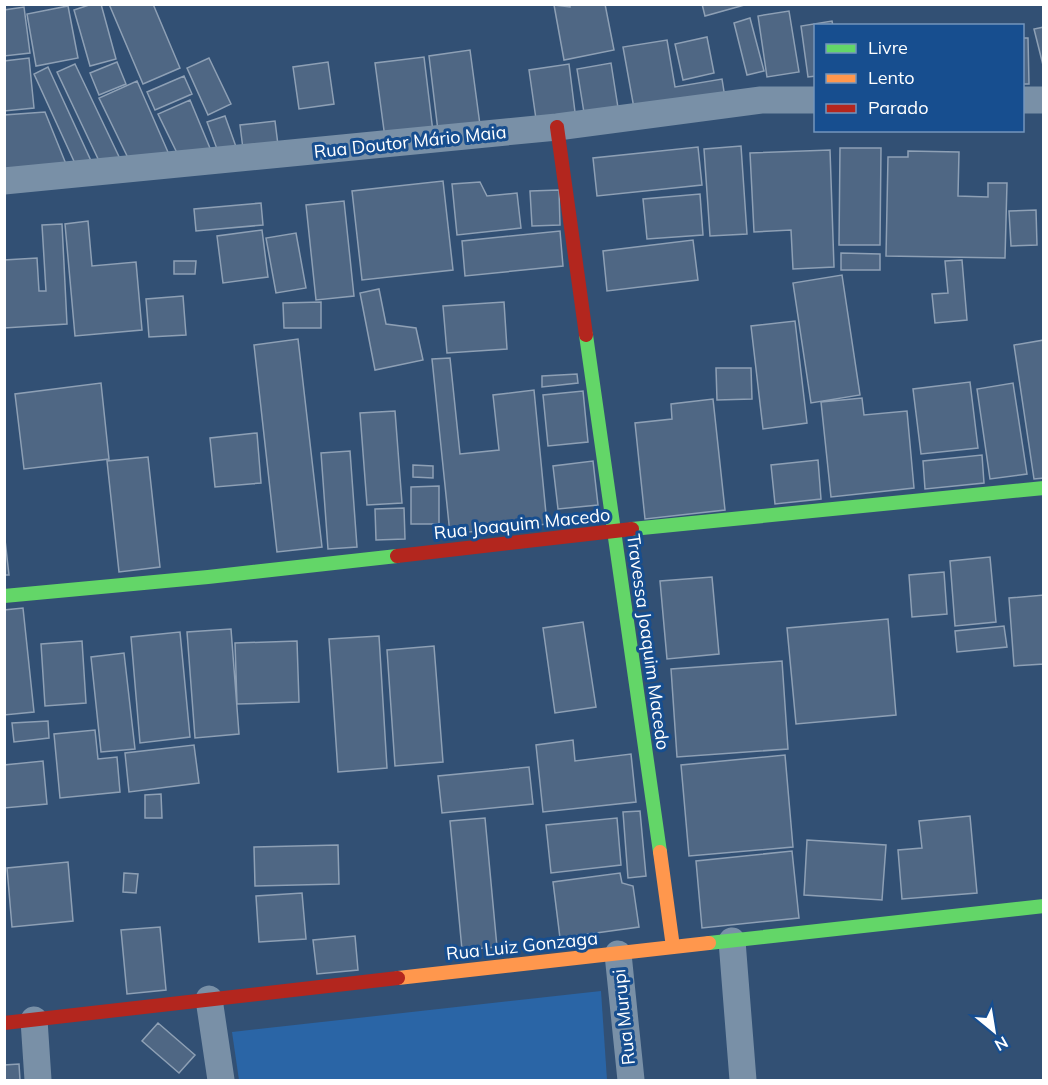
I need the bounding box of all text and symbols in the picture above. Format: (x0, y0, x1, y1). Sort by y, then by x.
legend (814, 24, 1024, 132)
text: Livre (868, 36, 908, 59)
text: Lento (868, 66, 915, 89)
text: Parado (868, 96, 928, 119)
street label: Rua Doutor Mário Maia (313, 120, 507, 163)
street label: Rua Joaquim Macedo (433, 503, 611, 544)
street label: Travessa Joaquim Macedo (622, 532, 675, 751)
street label: Rua Luiz Gonzaga (445, 926, 599, 965)
street label: Rua Murupi (607, 968, 640, 1066)
north arrow (964, 1001, 1024, 1061)
text: N (991, 1032, 1012, 1056)

